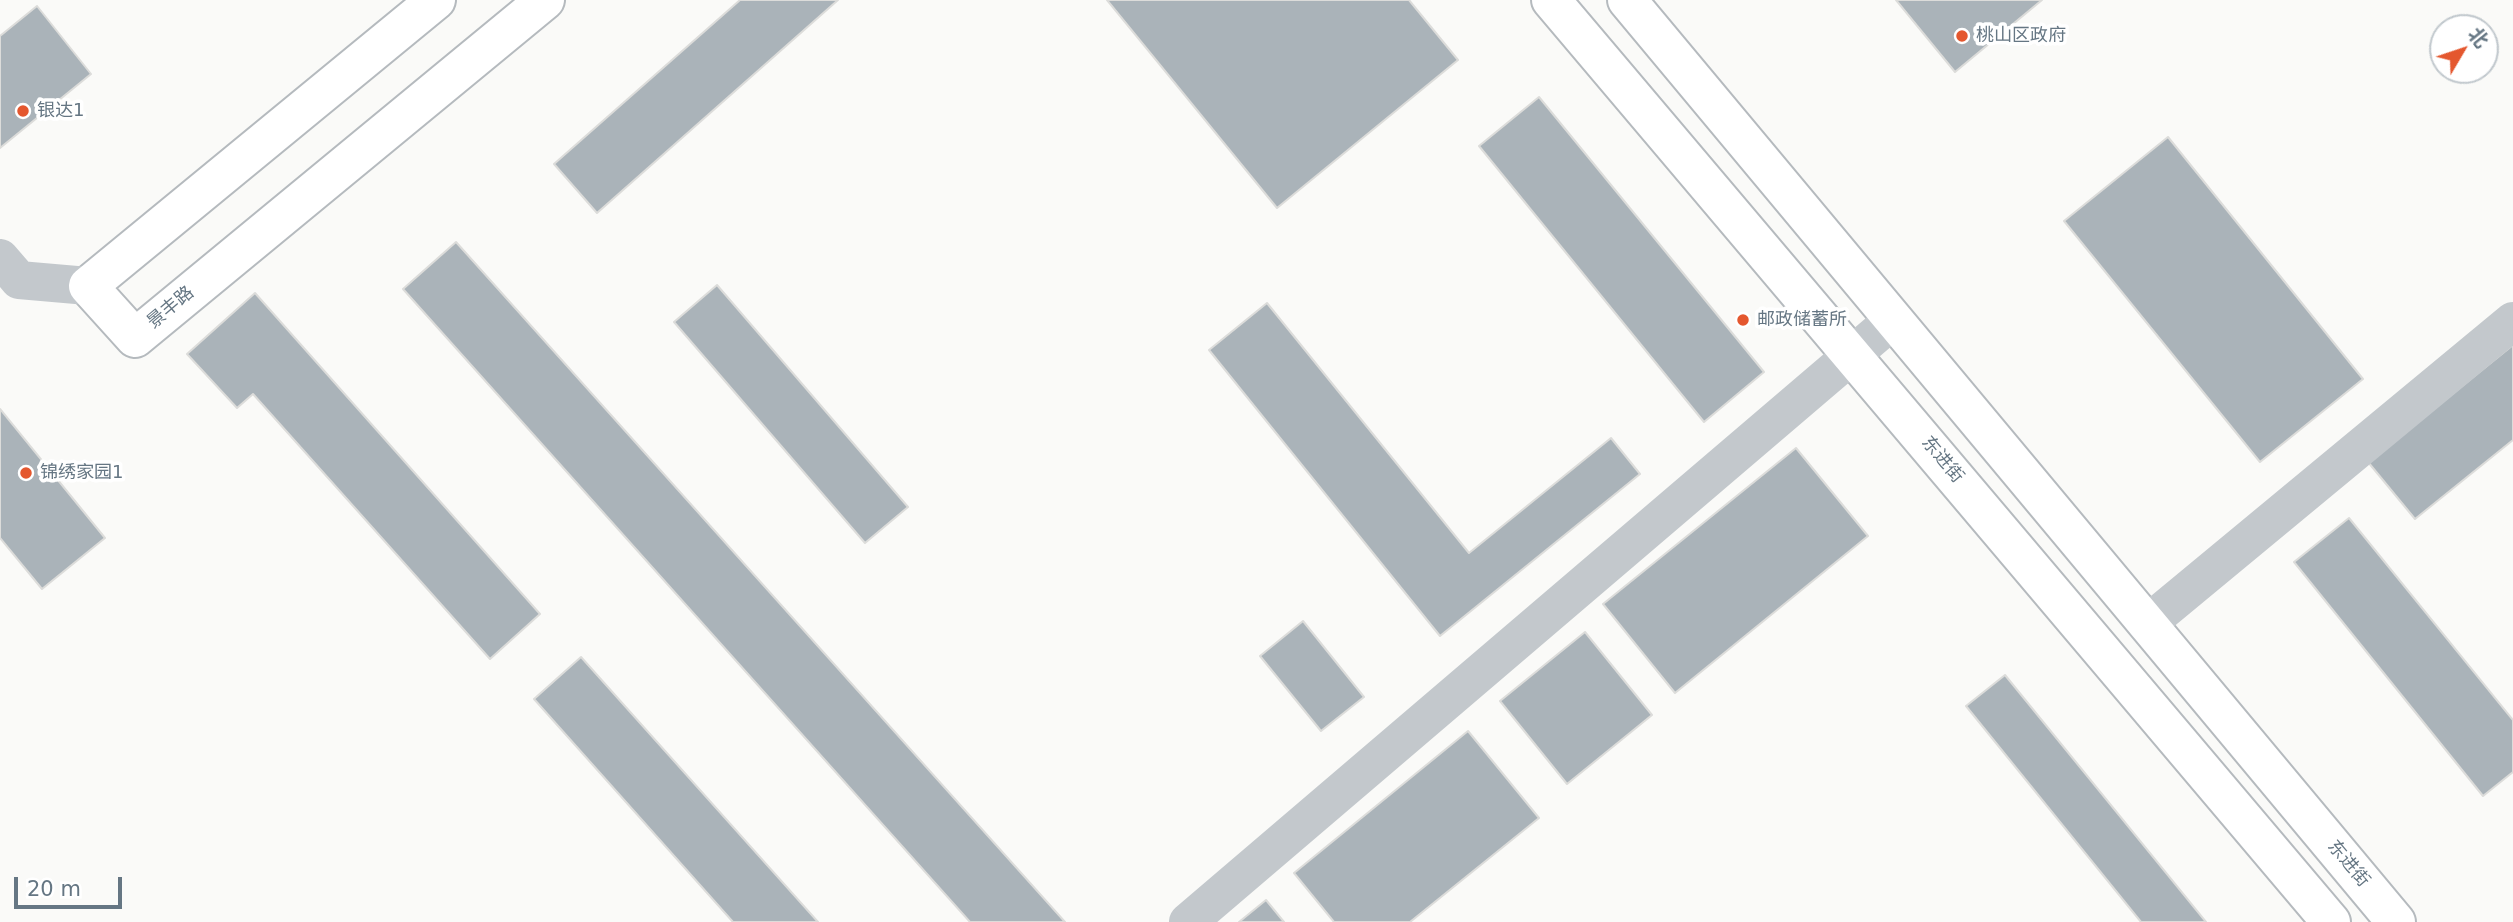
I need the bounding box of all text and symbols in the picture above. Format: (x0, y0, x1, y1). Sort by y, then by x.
north arrow (2429, 14, 2499, 84)
text: 北 (2464, 23, 2493, 51)
place label: 桃山区政府 (1976, 25, 2066, 47)
marker: 桃山区政府 (1954, 28, 1970, 44)
place label: 银达1 (37, 100, 84, 122)
marker: 银达1 (15, 103, 31, 119)
street label: 景丰路 (143, 282, 199, 334)
place label: 邮政储蓄所 (1757, 309, 1847, 331)
marker: 邮政储蓄所 (1735, 312, 1751, 328)
street label: 东进街 (1916, 432, 1968, 488)
place label: 锦绣家园1 (40, 462, 123, 484)
marker: 锦绣家园1 (18, 465, 34, 481)
street label: 东进街 (2322, 836, 2374, 892)
scale bar (18, 862, 126, 906)
text: 20 m (27, 877, 81, 901)

